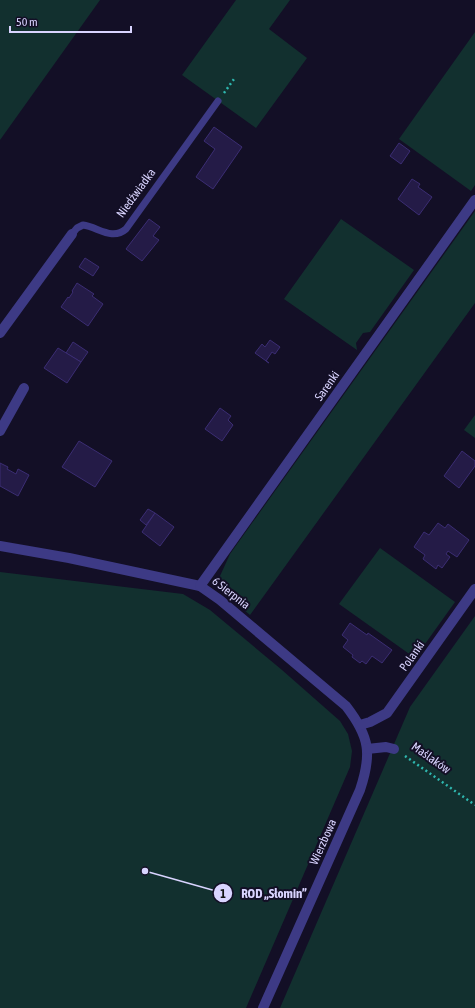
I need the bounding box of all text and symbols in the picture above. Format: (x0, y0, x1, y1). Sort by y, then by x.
scale bar (10, 8, 131, 34)
text: 50 m (16, 15, 38, 29)
street label: Niedźwiadka (113, 166, 159, 220)
street label: Sarenki (312, 368, 342, 404)
street label: 6 Sierpnia (209, 574, 253, 612)
street label: Polanki (397, 638, 427, 674)
street label: Maślaków (409, 740, 453, 776)
street label: Wierzbowa (307, 817, 339, 867)
callout: ROD „Słomin” (213, 881, 314, 906)
text: ROD „Słomin” (241, 886, 307, 901)
text: 1 (220, 887, 226, 901)

